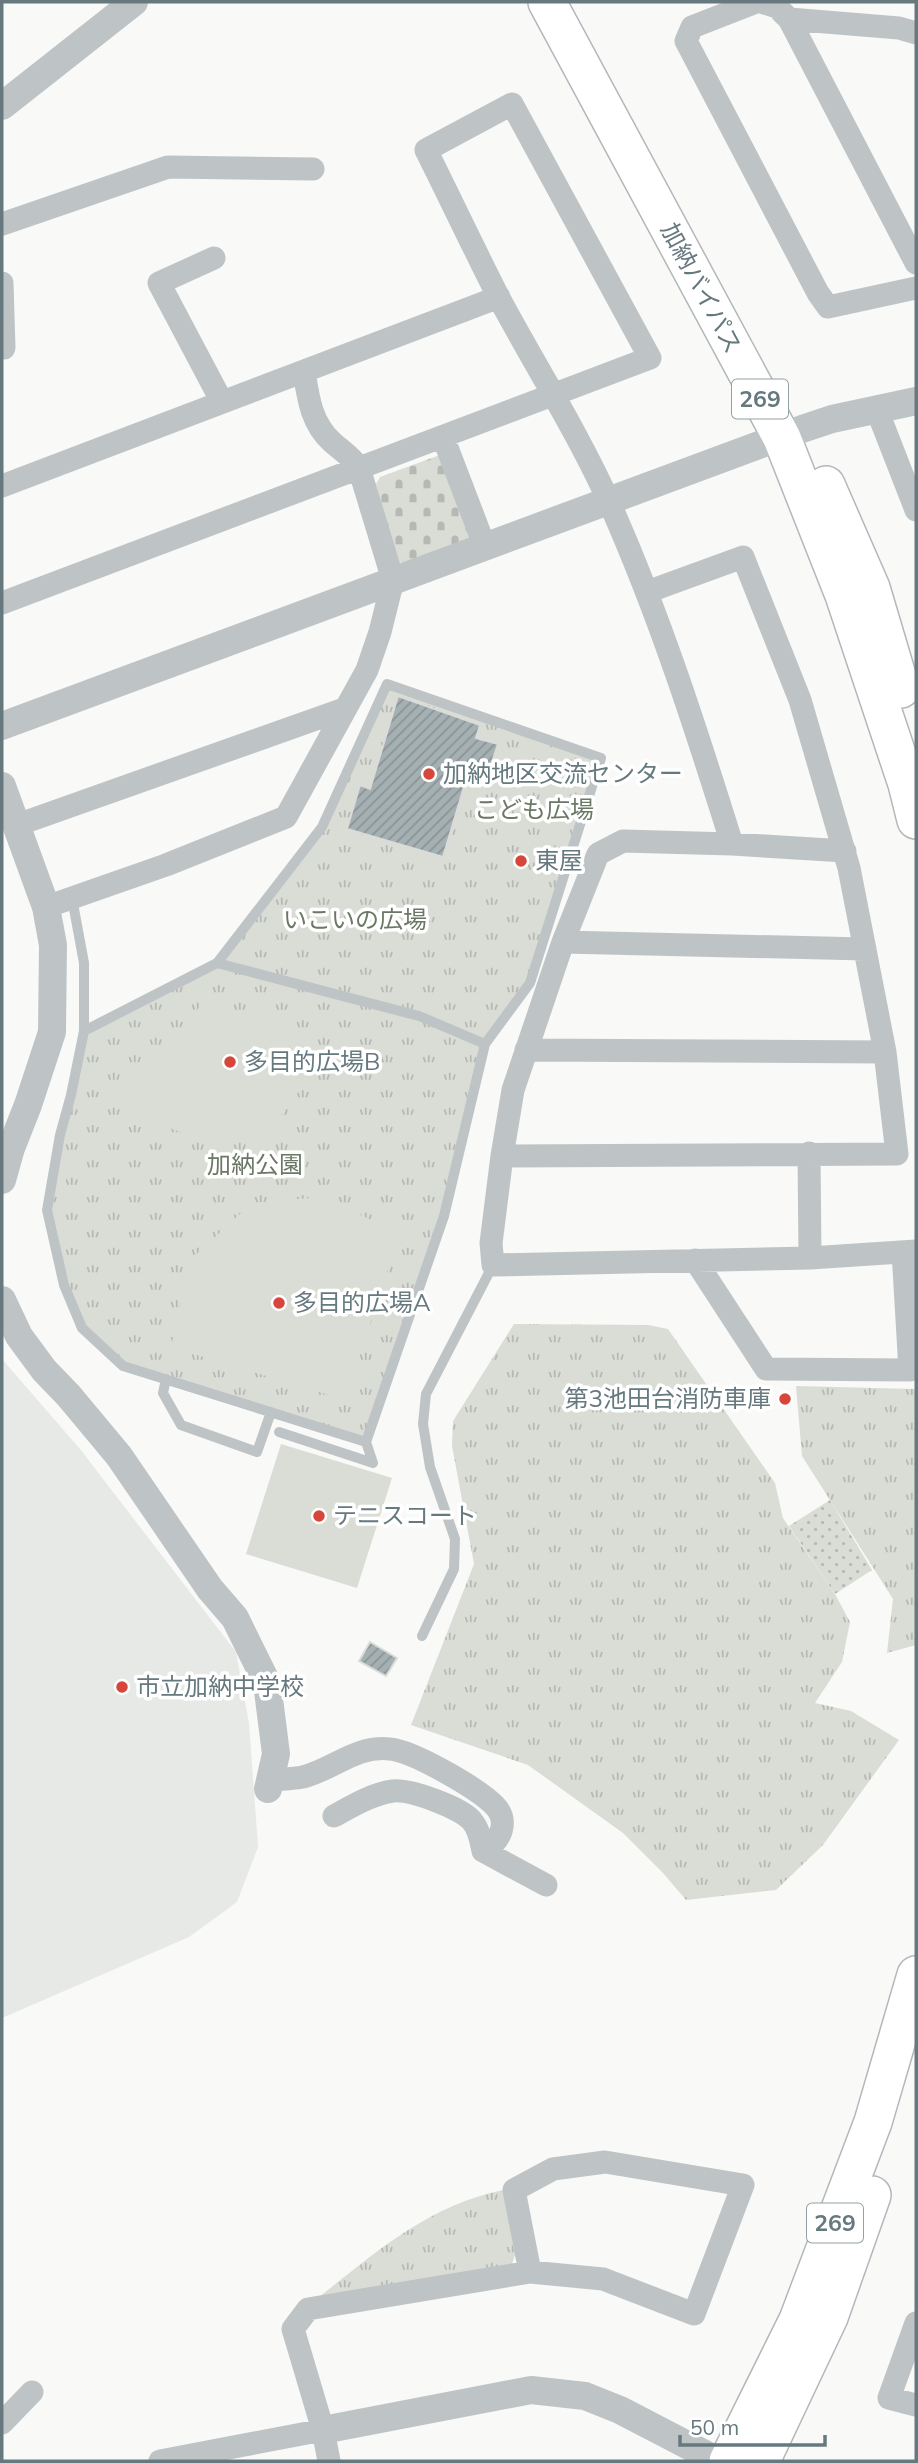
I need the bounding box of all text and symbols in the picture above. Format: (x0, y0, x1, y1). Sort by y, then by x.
street label: 加納バイパス (655, 217, 749, 358)
road number: 269 (732, 380, 788, 418)
place label: 加納地区交流センター (443, 758, 683, 788)
marker: 加納地区交流センター (421, 766, 437, 782)
park label: こども広場 (474, 794, 594, 824)
place label: 東屋 (535, 845, 583, 875)
marker: 東屋 (513, 853, 529, 869)
park label: いこいの広場 (283, 904, 427, 934)
place label: 多目的広場B (244, 1046, 380, 1076)
marker: 多目的広場B (222, 1054, 238, 1070)
park label: 加納公園 (207, 1149, 303, 1179)
place label: 多目的広場A (293, 1287, 431, 1317)
marker: 多目的広場A (271, 1295, 287, 1311)
place label: 第3池田台消防車庫 (565, 1383, 771, 1413)
marker: 第3池田台消防車庫 (777, 1391, 793, 1407)
place label: テニスコート (333, 1500, 477, 1530)
marker: テニスコート (311, 1508, 327, 1524)
place label: 市立加納中学校 (136, 1671, 304, 1701)
marker: 市立加納中学校 (114, 1679, 130, 1695)
road number: 269 (807, 2204, 863, 2242)
scale bar (680, 2404, 825, 2448)
text: 50 m (690, 2414, 739, 2440)

